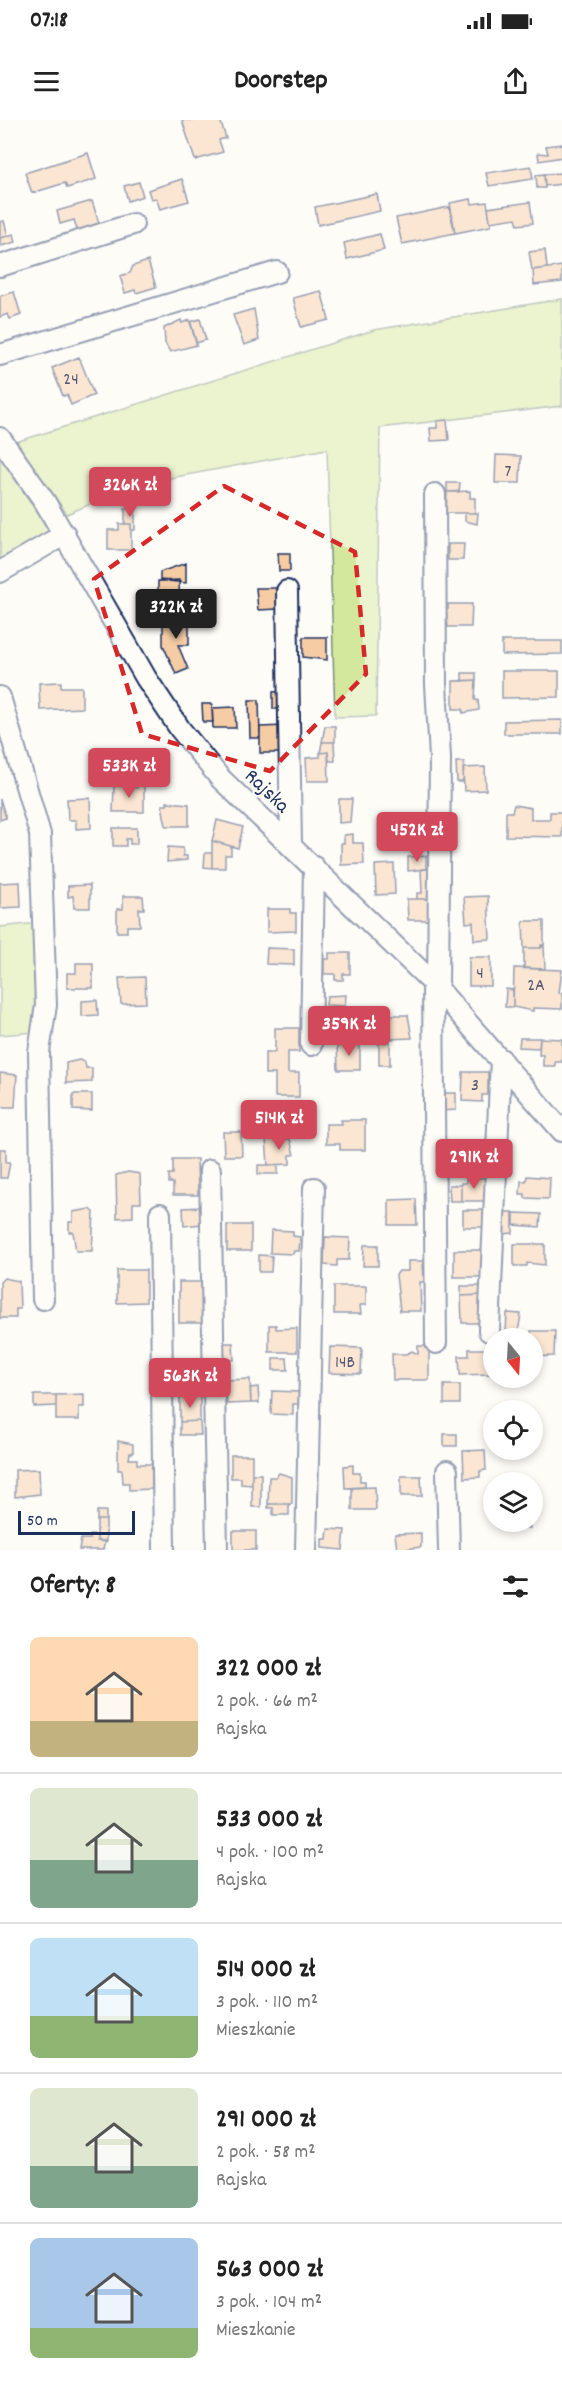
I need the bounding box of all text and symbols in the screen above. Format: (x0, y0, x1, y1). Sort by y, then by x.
text: 07:18 (30, 6, 68, 37)
text: Doorstep (234, 62, 328, 101)
icon: menu (30, 65, 63, 98)
icon: share (499, 65, 532, 98)
house number: 24 (63, 368, 79, 393)
house number: 7 (505, 460, 512, 485)
pin: 326K zł (75, 467, 185, 518)
text: 326K zł (103, 472, 157, 500)
pin: 322K zł (121, 589, 231, 640)
text: 322K zł (150, 594, 202, 622)
pin: 533K zł (74, 748, 184, 799)
text: 533K zł (102, 753, 156, 781)
street label: Rajska (236, 763, 296, 822)
pin: 452K zł (362, 812, 472, 863)
text: 452K zł (391, 817, 443, 845)
house number: 4 (476, 962, 484, 987)
house number: 2A (527, 974, 545, 999)
pin: 359K zł (294, 1006, 404, 1057)
text: 359K zł (322, 1011, 376, 1039)
house number: 3 (471, 1074, 479, 1099)
pin: 514K zł (224, 1100, 334, 1151)
text: 514K zł (255, 1105, 303, 1133)
pin: 291K zł (419, 1139, 529, 1190)
text: 291K zł (450, 1144, 498, 1172)
north arrow (483, 1328, 543, 1388)
map controls (483, 1328, 543, 1532)
house number: 14B (335, 1351, 355, 1376)
pin: 563K zł (135, 1358, 245, 1409)
text: 563K zł (163, 1363, 217, 1391)
button: locate (483, 1400, 543, 1460)
button: layers (483, 1472, 543, 1532)
scale bar (18, 1508, 135, 1536)
text: 50 m (27, 1510, 58, 1533)
text: Oferty: 8 (30, 1568, 116, 1605)
icon: filters (499, 1570, 532, 1603)
text: 322 000 zł (216, 1651, 321, 1688)
icon: home (78, 1661, 150, 1733)
text: 2 pok. · 66 m² (216, 1688, 318, 1716)
text: Rajska (216, 1716, 266, 1744)
text: 533 000 zł (216, 1802, 322, 1839)
icon: home (78, 1812, 150, 1884)
text: 4 pok. · 100 m² (216, 1839, 324, 1867)
text: Rajska (216, 1867, 266, 1895)
text: 514 000 zł (216, 1952, 315, 1989)
icon: home (78, 1962, 150, 2034)
text: 3 pok. · 110 m² (216, 1989, 318, 2017)
text: Mieszkanie (216, 2017, 295, 2045)
text: 291 000 zł (216, 2102, 316, 2139)
icon: home (78, 2112, 150, 2184)
text: 2 pok. · 58 m² (216, 2139, 316, 2167)
text: Rajska (216, 2167, 266, 2195)
text: 563 000 zł (216, 2252, 323, 2289)
icon: home (78, 2262, 150, 2334)
text: 3 pok. · 104 m² (216, 2289, 322, 2317)
text: Mieszkanie (216, 2317, 295, 2345)

